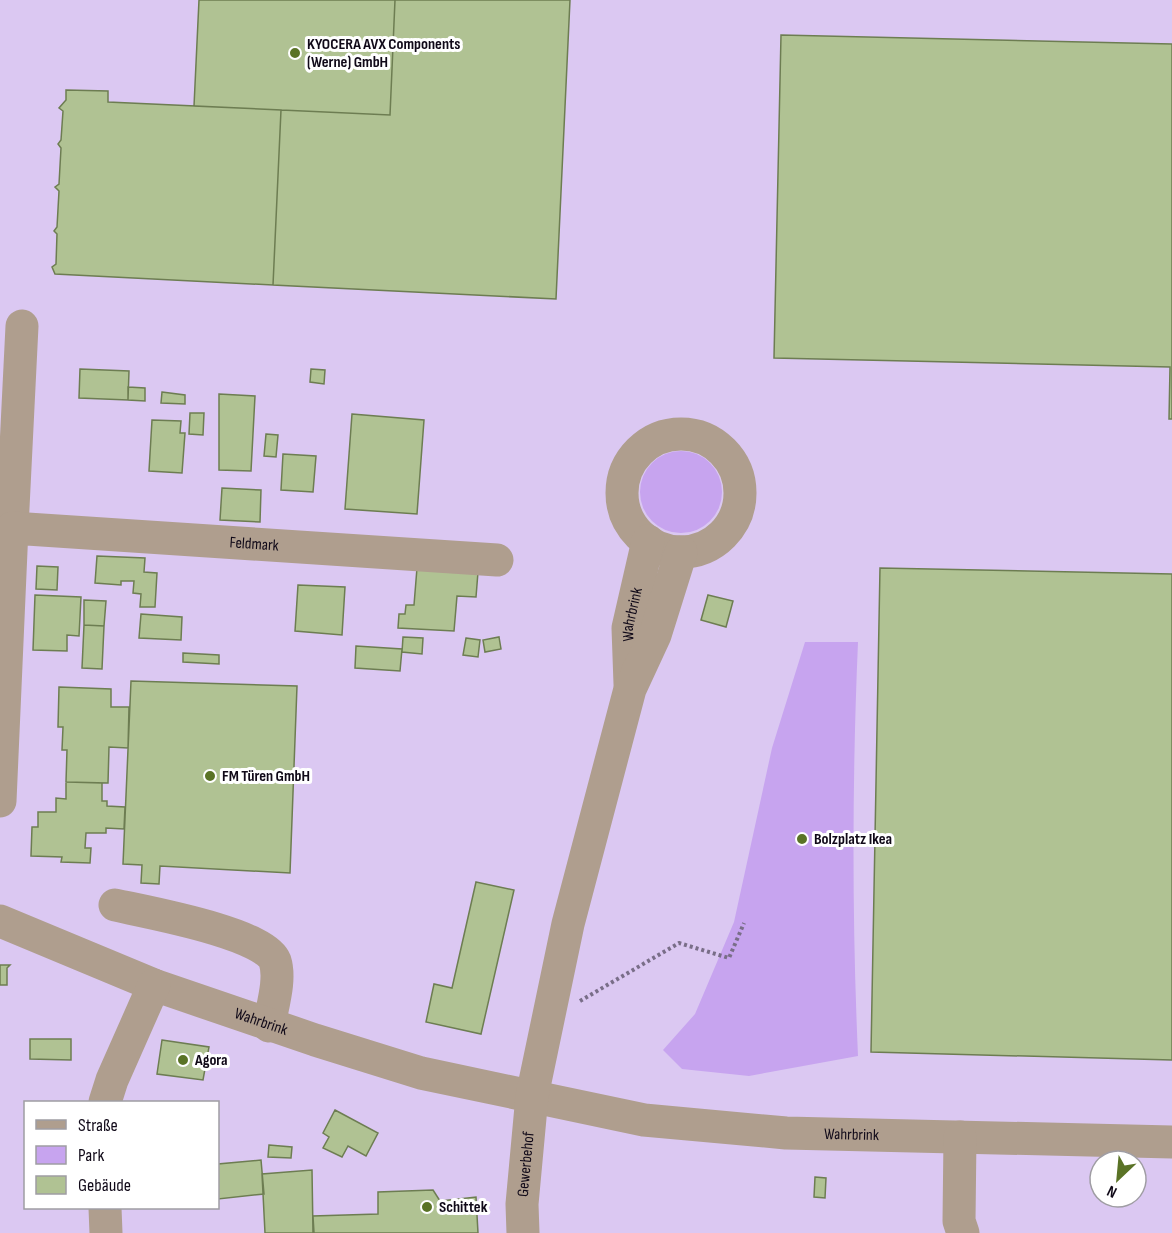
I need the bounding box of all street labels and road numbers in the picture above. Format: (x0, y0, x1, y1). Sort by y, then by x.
street label: Feldmark (229, 533, 279, 555)
street label: Wahrbrink (618, 586, 647, 642)
street label: Wahrbrink (232, 1004, 290, 1039)
street label: Wahrbrink (824, 1124, 879, 1145)
street label: Gewerbehof (513, 1130, 538, 1198)

